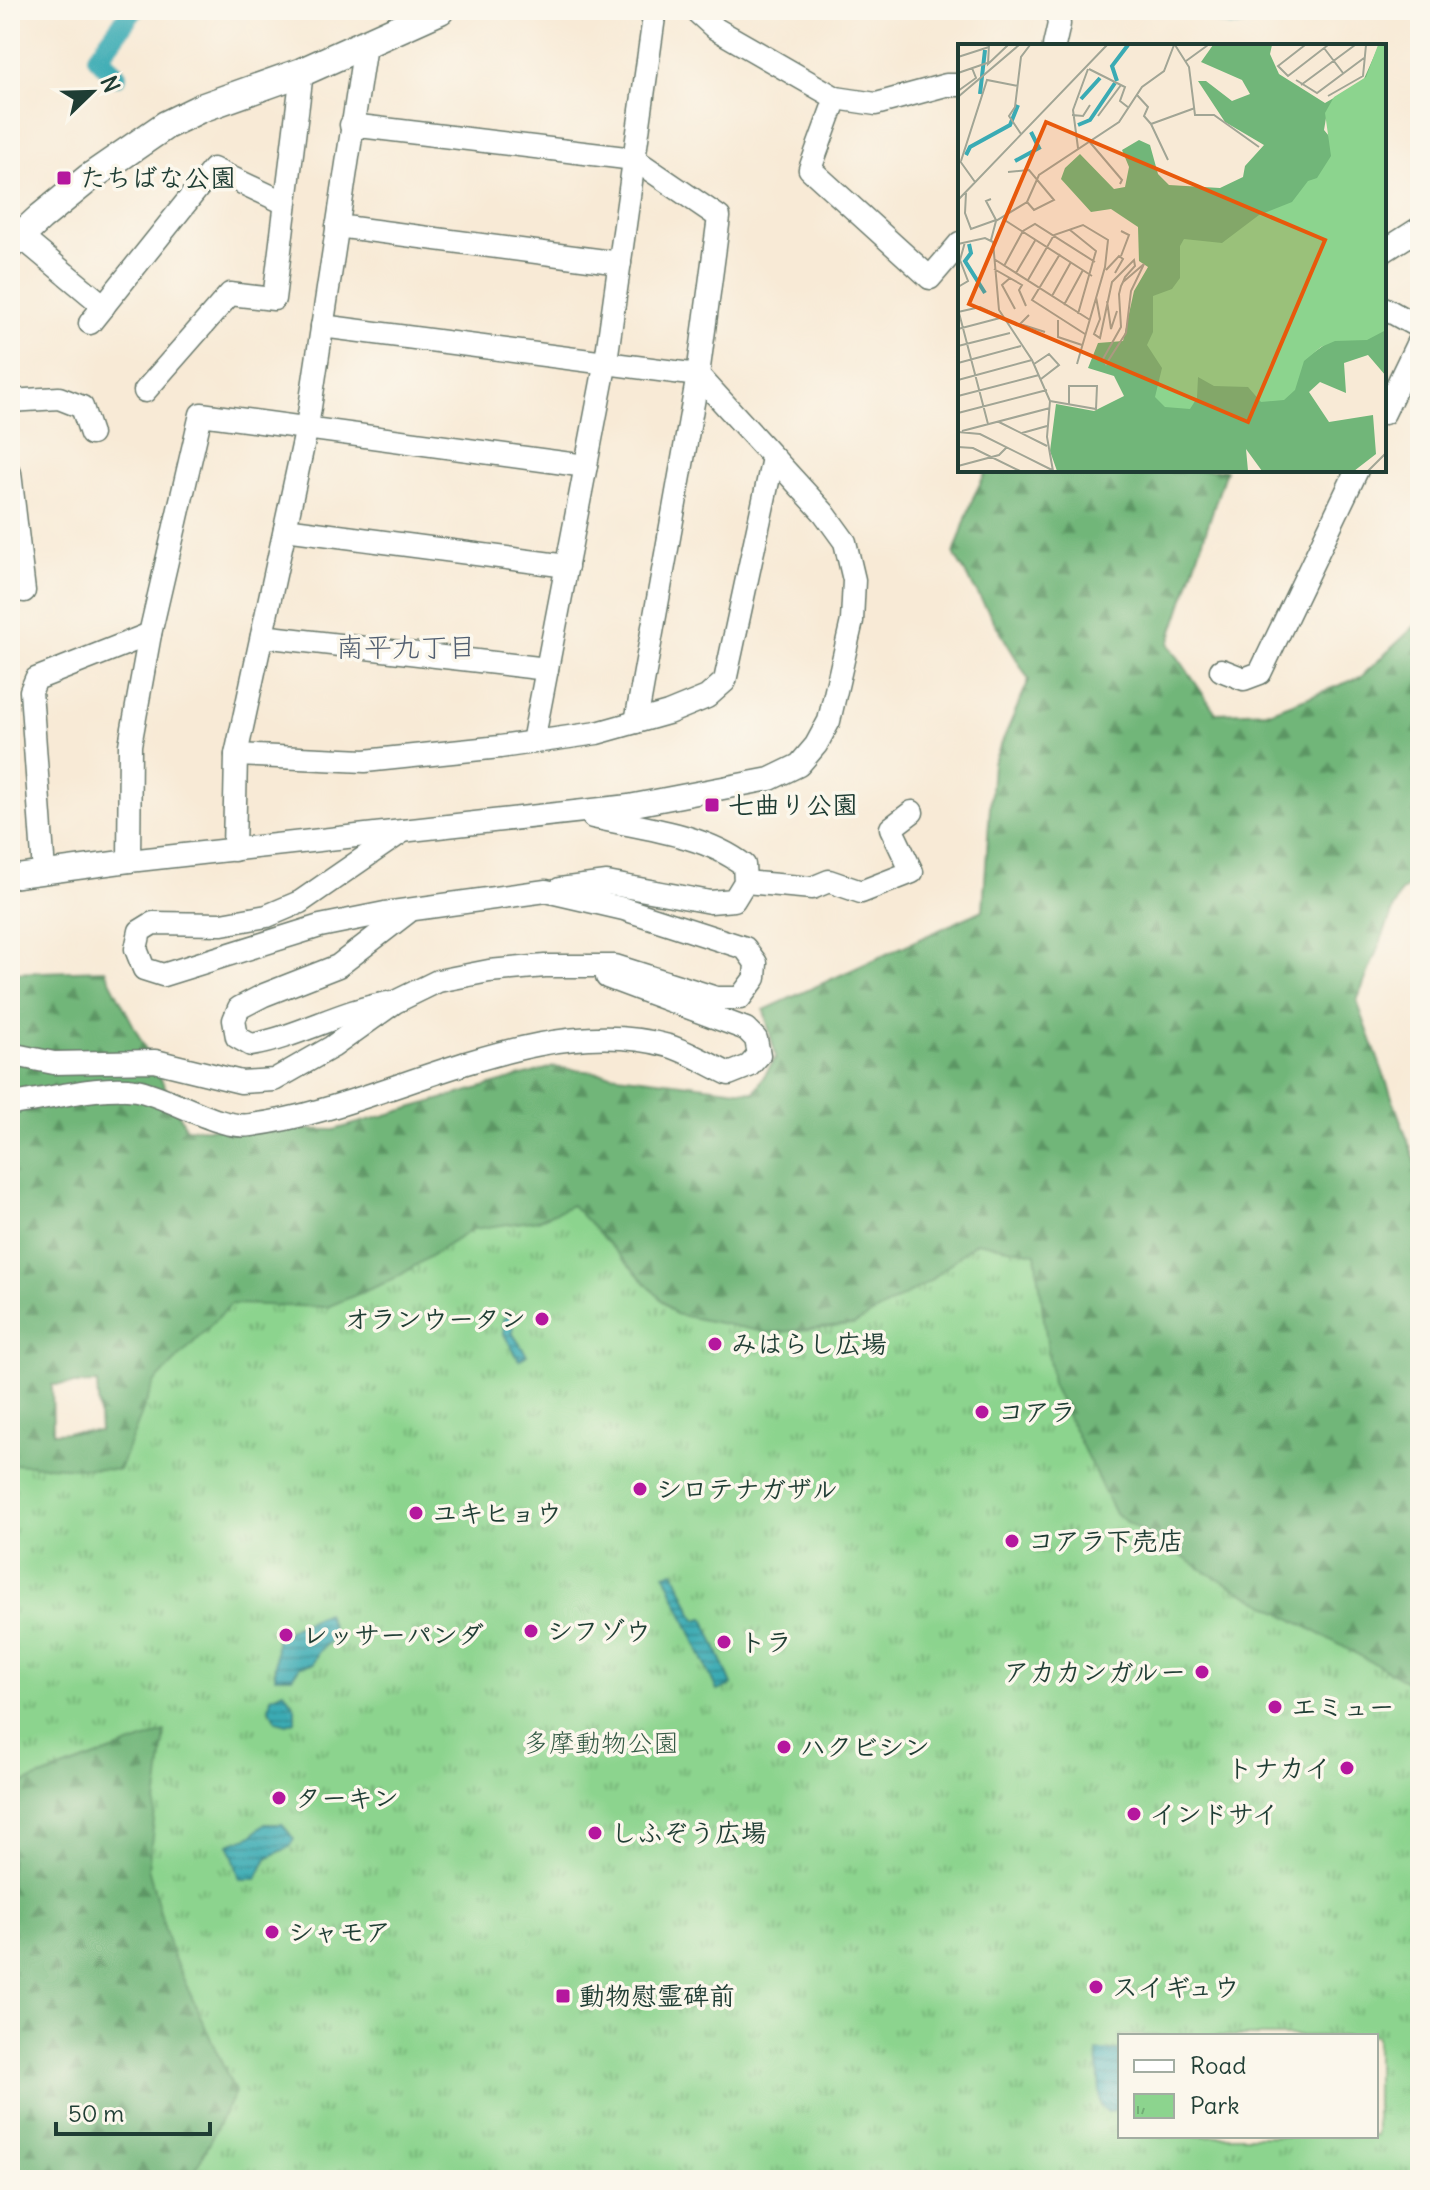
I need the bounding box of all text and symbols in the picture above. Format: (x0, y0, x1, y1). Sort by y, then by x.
inset map (958, 44, 1386, 472)
north arrow (52, 52, 132, 132)
text: N (95, 72, 126, 97)
place label: たちばな公園 (80, 161, 236, 194)
marker: たちばな公園 (55, 169, 73, 187)
district label: 南平九丁目 (336, 629, 476, 665)
place label: 七曲り公園 (728, 788, 858, 821)
marker: 七曲り公園 (703, 796, 721, 814)
place label: オランウータン (344, 1302, 526, 1335)
marker: オランウータン (533, 1310, 551, 1328)
place label: みはらし広場 (731, 1327, 887, 1360)
marker: みはらし広場 (706, 1335, 724, 1353)
place label: コアラ (998, 1395, 1076, 1428)
marker: コアラ (973, 1403, 991, 1421)
place label: シロテナガザル (656, 1472, 838, 1505)
marker: シロテナガザル (631, 1480, 649, 1498)
place label: ユキヒョウ (432, 1496, 562, 1529)
marker: ユキヒョウ (407, 1504, 425, 1522)
place label: コアラ下売店 (1028, 1524, 1184, 1557)
marker: コアラ下売店 (1003, 1532, 1021, 1550)
place label: シフゾウ (547, 1614, 651, 1647)
place label: レッサーパンダ (302, 1618, 484, 1651)
marker: シフゾウ (522, 1622, 540, 1640)
place label: トラ (740, 1625, 792, 1658)
marker: レッサーパンダ (277, 1626, 295, 1644)
marker: トラ (715, 1633, 733, 1651)
place label: アカカンガルー (1003, 1655, 1186, 1688)
marker: アカカンガルー (1193, 1663, 1211, 1681)
place label: エミュー (1291, 1690, 1394, 1723)
marker: エミュー (1266, 1698, 1284, 1716)
park label: 多摩動物公園 (523, 1726, 679, 1759)
place label: ハクビシン (800, 1730, 930, 1763)
marker: ハクビシン (775, 1738, 793, 1756)
place label: トナカイ (1227, 1751, 1331, 1784)
marker: トナカイ (1338, 1759, 1356, 1777)
place label: ターキン (295, 1781, 399, 1814)
marker: ターキン (270, 1789, 288, 1807)
place label: インドサイ (1150, 1797, 1278, 1830)
marker: インドサイ (1125, 1805, 1143, 1823)
place label: しふぞう広場 (611, 1816, 767, 1849)
marker: しふぞう広場 (586, 1824, 604, 1842)
place label: シャモア (288, 1915, 391, 1948)
marker: シャモア (263, 1923, 281, 1941)
place label: スイギュウ (1112, 1970, 1239, 2003)
marker: スイギュウ (1087, 1978, 1105, 1996)
place label: 動物慰霊碑前 (579, 1979, 735, 2012)
marker: 動物慰霊碑前 (554, 1987, 572, 2005)
legend (1118, 2034, 1378, 2138)
text: Road (1190, 2050, 1246, 2080)
scale bar (56, 2086, 210, 2136)
text: Park (1190, 2090, 1240, 2120)
text: 50 m (68, 2098, 124, 2128)

